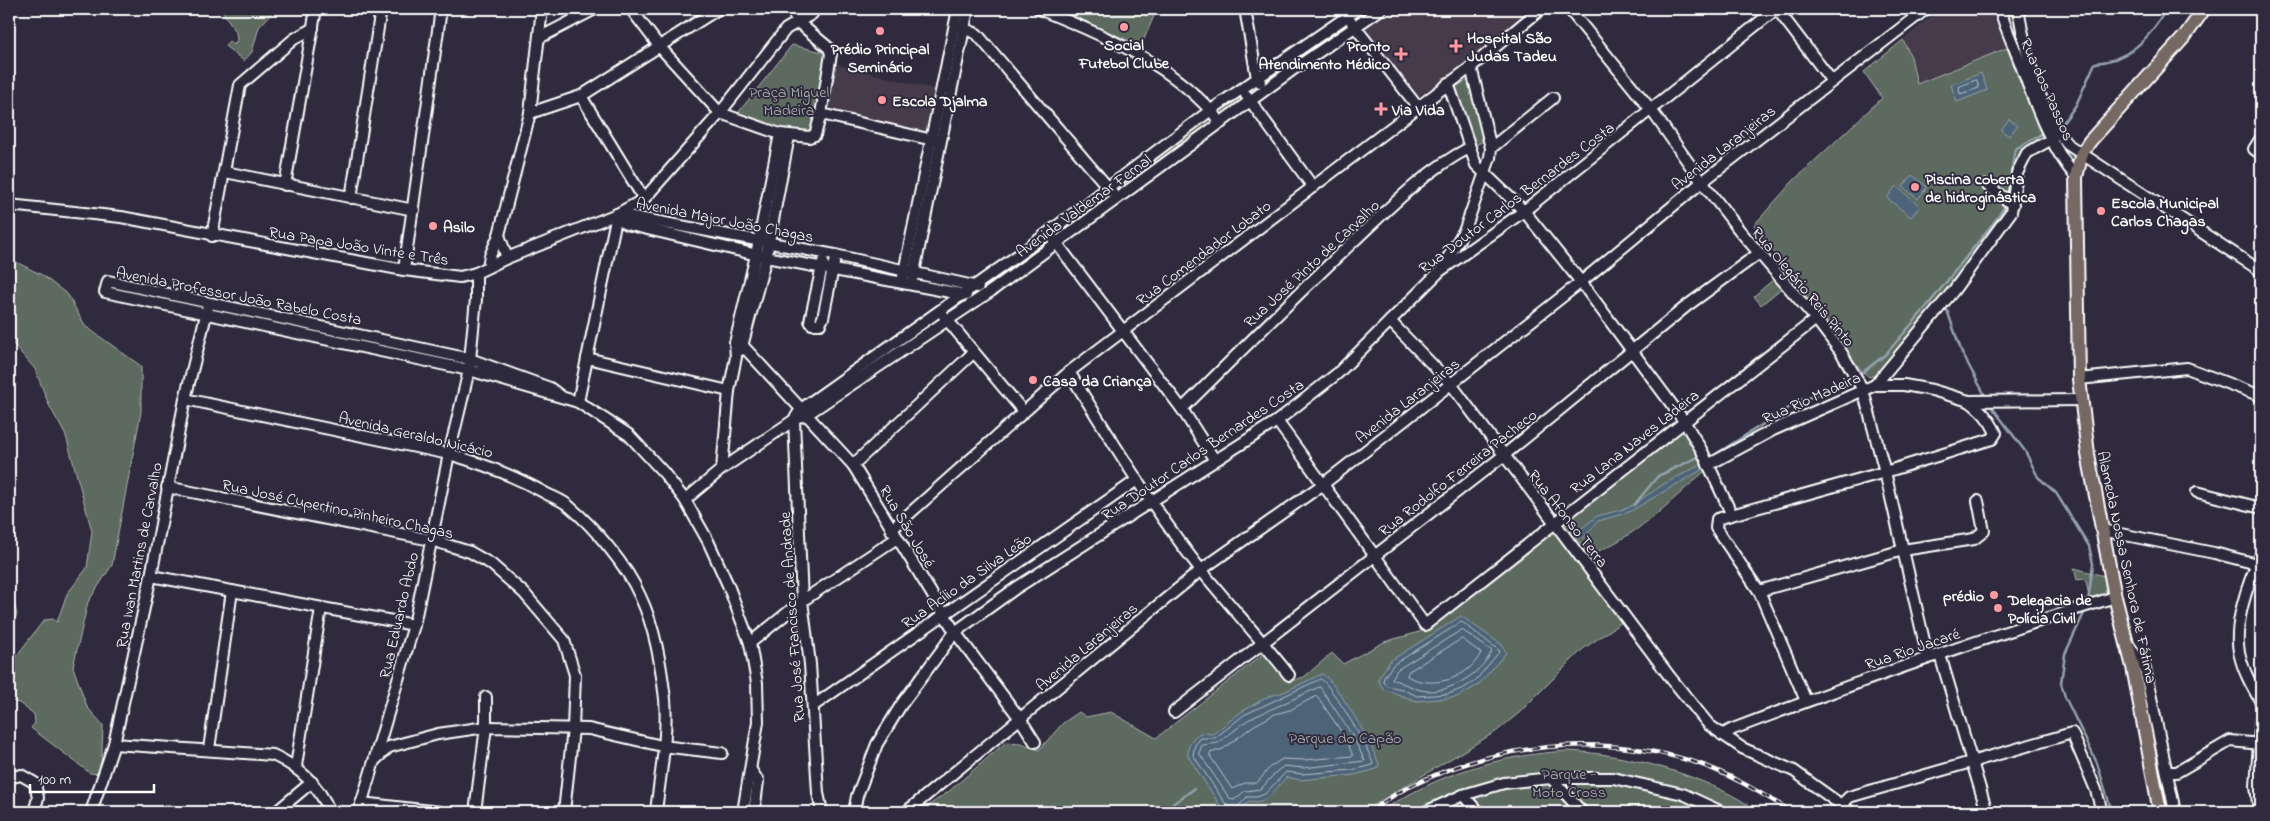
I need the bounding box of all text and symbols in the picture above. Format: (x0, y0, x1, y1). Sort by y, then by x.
marker: Social Futebol Clube (1118, 21, 1130, 33)
marker: Prédio Principal Seminário (874, 25, 886, 37)
place label: Hospital São Judas Tadeu (1467, 27, 1557, 69)
place label: Social Futebol Clube (1078, 34, 1170, 76)
place label: Pronto Atendimento Médico (1258, 35, 1390, 77)
street label: Rua dos Passos (2013, 35, 2079, 145)
place label: Prédio Principal Seminário (831, 38, 930, 80)
marker: Hospital São Judas Tadeu (1449, 39, 1463, 53)
marker: Pronto Atendimento Médico (1394, 47, 1408, 61)
park label: Praça Miguel Madeira (749, 81, 830, 123)
place label: Escola Djalma (892, 90, 988, 114)
marker: Escola Djalma (876, 94, 888, 106)
place label: Via Vida (1391, 99, 1445, 123)
street label: Avenida Laranjeiras (1667, 100, 1782, 197)
marker: Via Vida (1374, 102, 1388, 116)
street label: Rua Doutor Carlos Bernardes Costa (1414, 117, 1620, 280)
street label: Avenida Valdemar Fernal (1011, 149, 1157, 264)
place label: Piscina coberta de hidroginástica (1925, 168, 2036, 211)
marker: Piscina coberta de hidroginástica (1909, 181, 1921, 193)
street label: Avenida Major João Chagas (634, 192, 815, 250)
place label: Escola Municipal Carlos Chagas (2111, 192, 2219, 235)
street label: Rua Comendador Lobato (1132, 195, 1277, 312)
street label: Rua José Pinto de Carvalho (1239, 195, 1386, 334)
marker: Escola Municipal Carlos Chagas (2095, 205, 2107, 217)
place label: Asilo (443, 216, 475, 240)
marker: Asilo (427, 220, 439, 232)
street label: Rua Papa João Vinte e Três (267, 221, 450, 273)
street label: Rua Olegário Reis Pinto (1745, 222, 1860, 353)
street label: Avenida Professor João Rabelo Costa (114, 261, 363, 333)
street label: Avenida Laranjeiras (1351, 353, 1466, 450)
street label: Rua Rio Madeira (1759, 366, 1865, 431)
place label: Casa da Criança (1043, 370, 1152, 394)
marker: Casa da Criança (1027, 374, 1039, 386)
street label: Rua Doutor Carlos Bernardes Costa (1097, 374, 1309, 528)
street label: Rua Lana Naves Ladeira (1565, 384, 1705, 501)
street label: Rua Rodolfo Ferreira Pacheco (1374, 404, 1543, 543)
street label: Avenida Geraldo Nicácio (336, 406, 495, 465)
street label: Alameda Nossa Senhora de Fátima (2090, 449, 2162, 686)
street label: Rua Ivan Martins de Carvalho (110, 461, 170, 650)
street label: Rua Afonso Terra (1521, 465, 1613, 573)
street label: Rua José Cupertino Pinheiro Chagas (220, 474, 456, 546)
street label: Rua São José (872, 481, 941, 574)
street label: Rua José Francisco de Andrade (774, 510, 812, 723)
street label: Rua Acílio da Silva Leão (897, 528, 1037, 636)
street label: Rua Eduardo Abdo (374, 550, 426, 681)
place label: prédio (1943, 585, 1984, 609)
marker: prédio (1988, 589, 2000, 601)
place label: Delegacia de Polícia Civil (2007, 589, 2092, 631)
street label: Avenida Laranjeiras (1031, 597, 1144, 698)
marker: Delegacia de Polícia Civil (1992, 602, 2004, 614)
street label: Rua Rio Jacaré (1862, 622, 1964, 677)
park label: Parque do Capão (1289, 727, 1401, 751)
scale bar (30, 761, 154, 793)
park label: Parque - Moto Cross (1532, 763, 1606, 805)
text: 100 m (38, 769, 71, 791)

